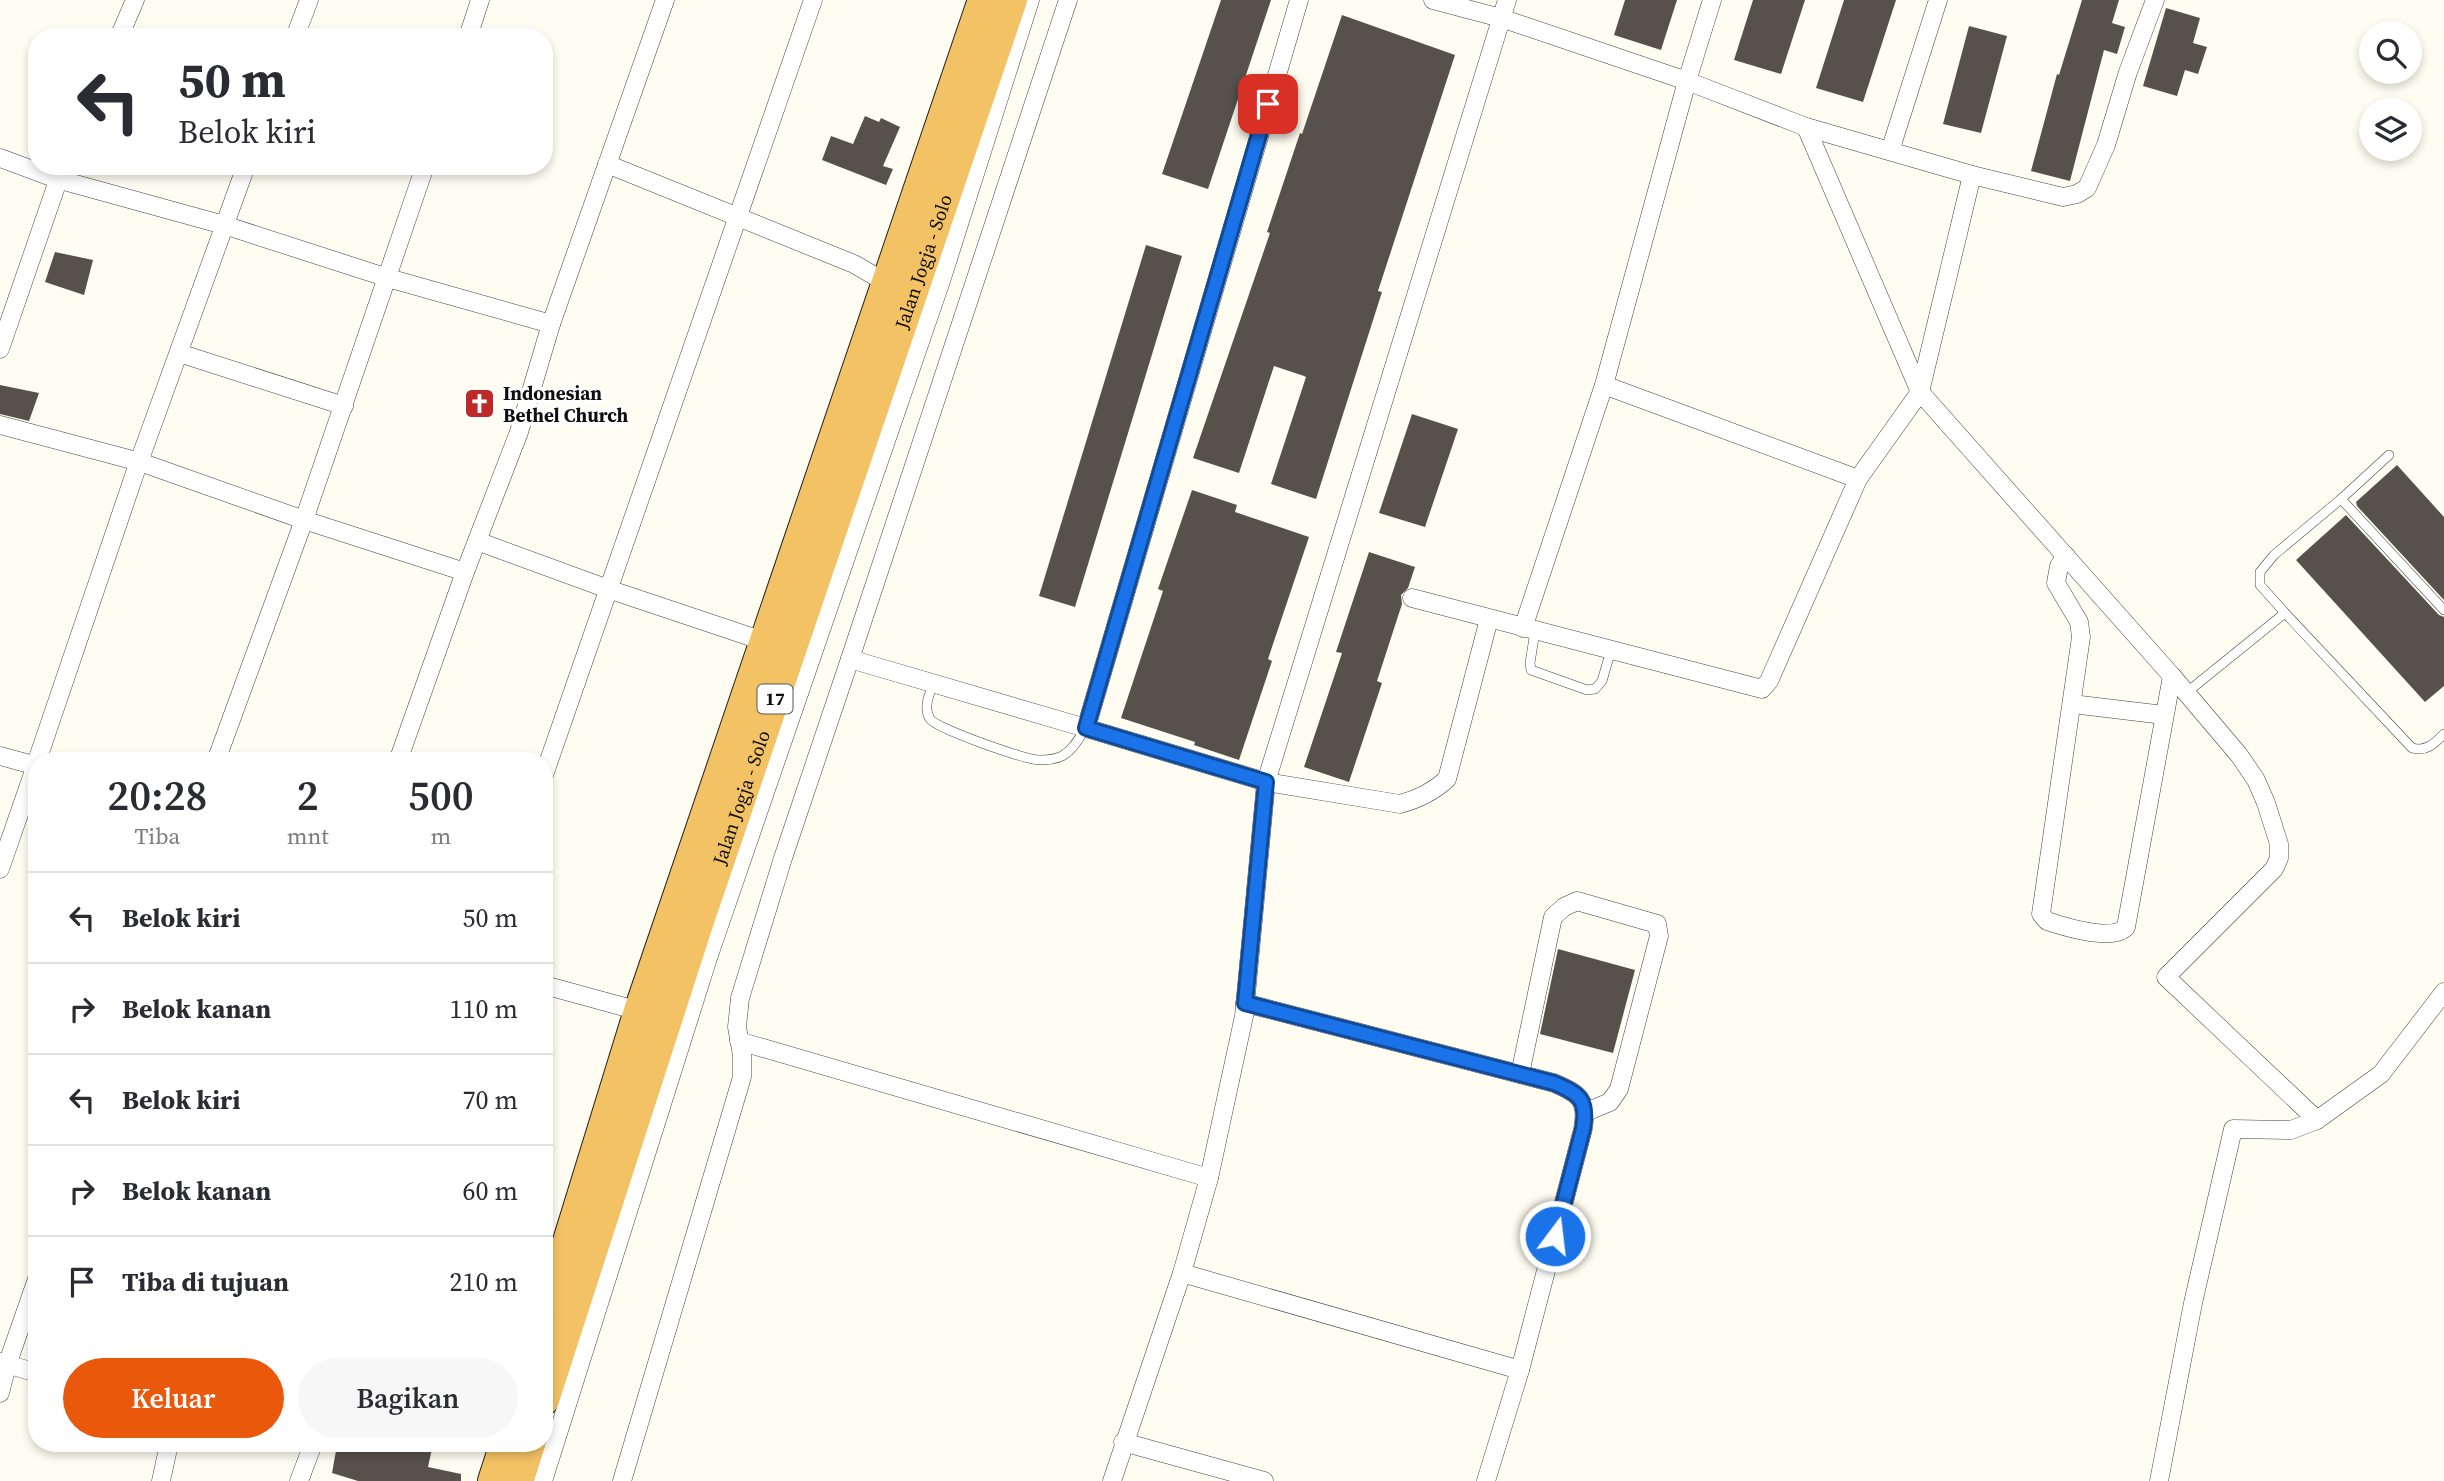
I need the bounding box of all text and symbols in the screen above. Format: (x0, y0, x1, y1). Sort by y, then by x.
map controls (2359, 21, 2422, 161)
button: search (2359, 21, 2422, 84)
text: 50 m (178, 46, 286, 113)
icon: left (63, 56, 154, 147)
pin (1238, 74, 1298, 134)
icon: arrive (1249, 85, 1287, 123)
button: layers (2359, 98, 2422, 161)
text: Belok kiri (178, 110, 316, 154)
street label: Jalan Jogja - Solo (888, 191, 958, 333)
place label: Indonesian Bethel Church (503, 380, 628, 428)
church icon: Indonesian Bethel Church (463, 387, 497, 421)
road number: 17 (758, 684, 792, 714)
street label: Jalan Jogja - Solo (706, 727, 776, 869)
text: 20:28 (107, 766, 207, 824)
text: 2 (297, 766, 319, 824)
text: 500 (408, 766, 474, 824)
text: Tiba (134, 820, 180, 852)
text: mnt (287, 820, 329, 852)
text: m (430, 820, 451, 852)
icon: left (63, 899, 101, 937)
text: Belok kiri (122, 900, 240, 936)
text: 50 m (463, 900, 518, 936)
icon: right (63, 990, 101, 1028)
text: Belok kanan (122, 991, 271, 1027)
text: 110 m (450, 991, 518, 1027)
icon: left (63, 1081, 101, 1119)
text: Belok kiri (122, 1082, 240, 1118)
text: 70 m (463, 1082, 518, 1118)
icon: right (63, 1172, 101, 1210)
text: Belok kanan (122, 1173, 271, 1209)
text: 60 m (463, 1173, 518, 1209)
position arrow (1518, 1199, 1592, 1273)
icon: arrive (63, 1263, 101, 1301)
text: Tiba di tujuan (122, 1264, 289, 1300)
text: 210 m (450, 1264, 518, 1300)
button: Keluar (63, 1358, 284, 1438)
button: Bagikan (298, 1358, 518, 1438)

